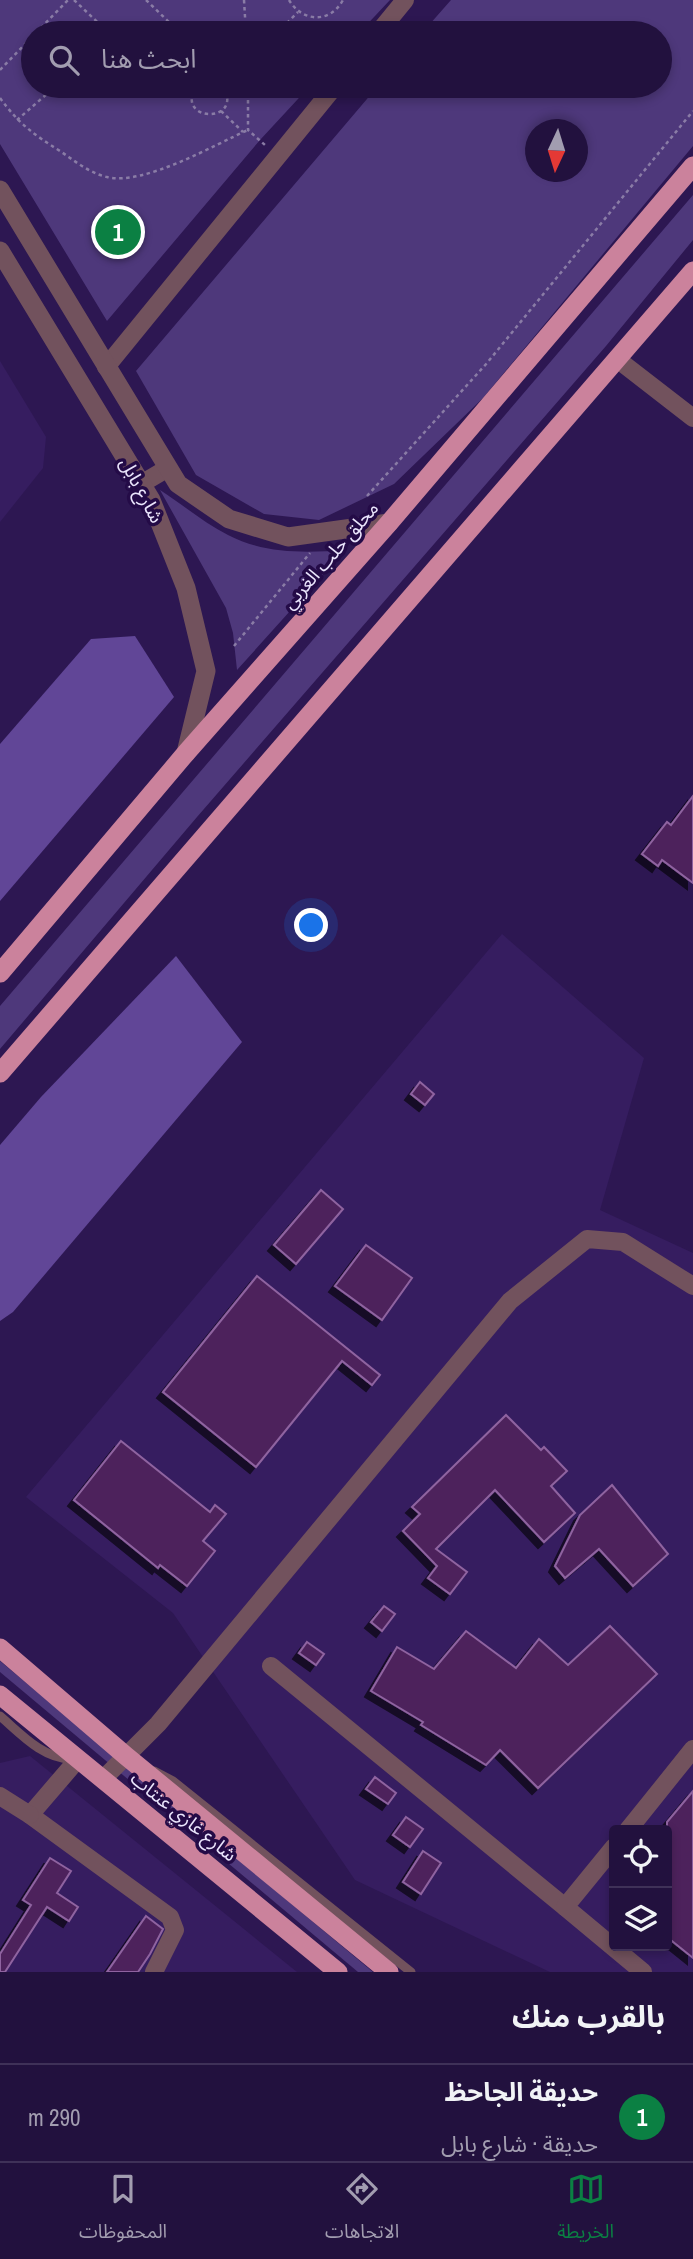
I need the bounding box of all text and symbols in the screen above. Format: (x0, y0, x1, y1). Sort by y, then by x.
search box (21, 21, 672, 98)
icon: search (45, 41, 83, 79)
text: ابحث هنا (101, 41, 197, 76)
north arrow (525, 119, 588, 182)
pin: 1 (95, 206, 141, 258)
street label: شارع بابل (113, 453, 170, 528)
street label: محلق حلب الغربي (276, 496, 386, 616)
your location (294, 908, 328, 942)
street label: شارع غازي عنتاب (124, 1765, 243, 1869)
map controls (609, 1825, 672, 1951)
button: locate (609, 1825, 672, 1888)
button: layers (609, 1888, 672, 1951)
text: بالقرب منك (512, 1996, 665, 2036)
text: حديقة الجاحظ (444, 2074, 598, 2109)
text: 290 m (28, 2102, 80, 2133)
text: 1 (637, 2102, 647, 2133)
text: حديقة · شارع بابل (441, 2128, 598, 2159)
tab: المحفوظات (79, 2170, 167, 2252)
tab: الاتجاهات (325, 2170, 399, 2252)
tab: الخريطة (557, 2170, 614, 2252)

